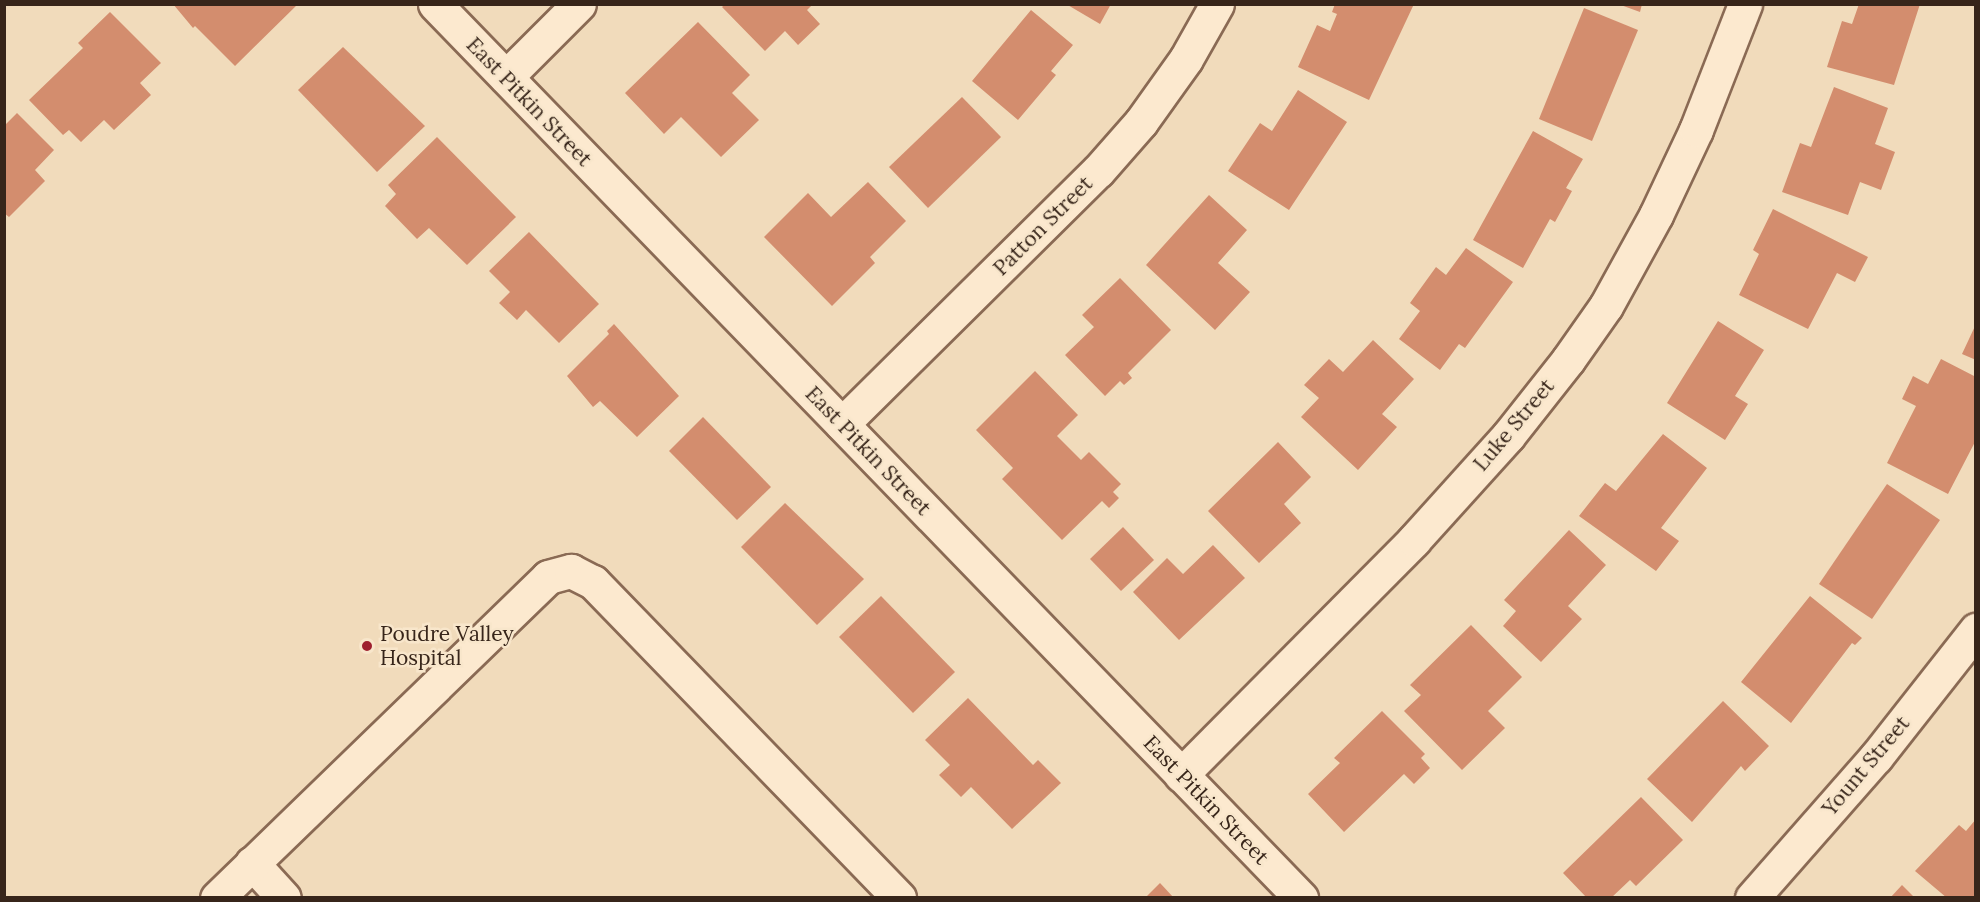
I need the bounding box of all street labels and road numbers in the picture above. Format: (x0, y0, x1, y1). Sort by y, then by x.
street label: East Pitkin Street (461, 32, 597, 172)
street label: Patton Street (988, 171, 1098, 281)
street label: Luke Street (1468, 374, 1560, 476)
street label: East Pitkin Street (800, 381, 936, 521)
street label: Yount Street (1817, 711, 1915, 821)
street label: East Pitkin Street (1138, 730, 1274, 870)

